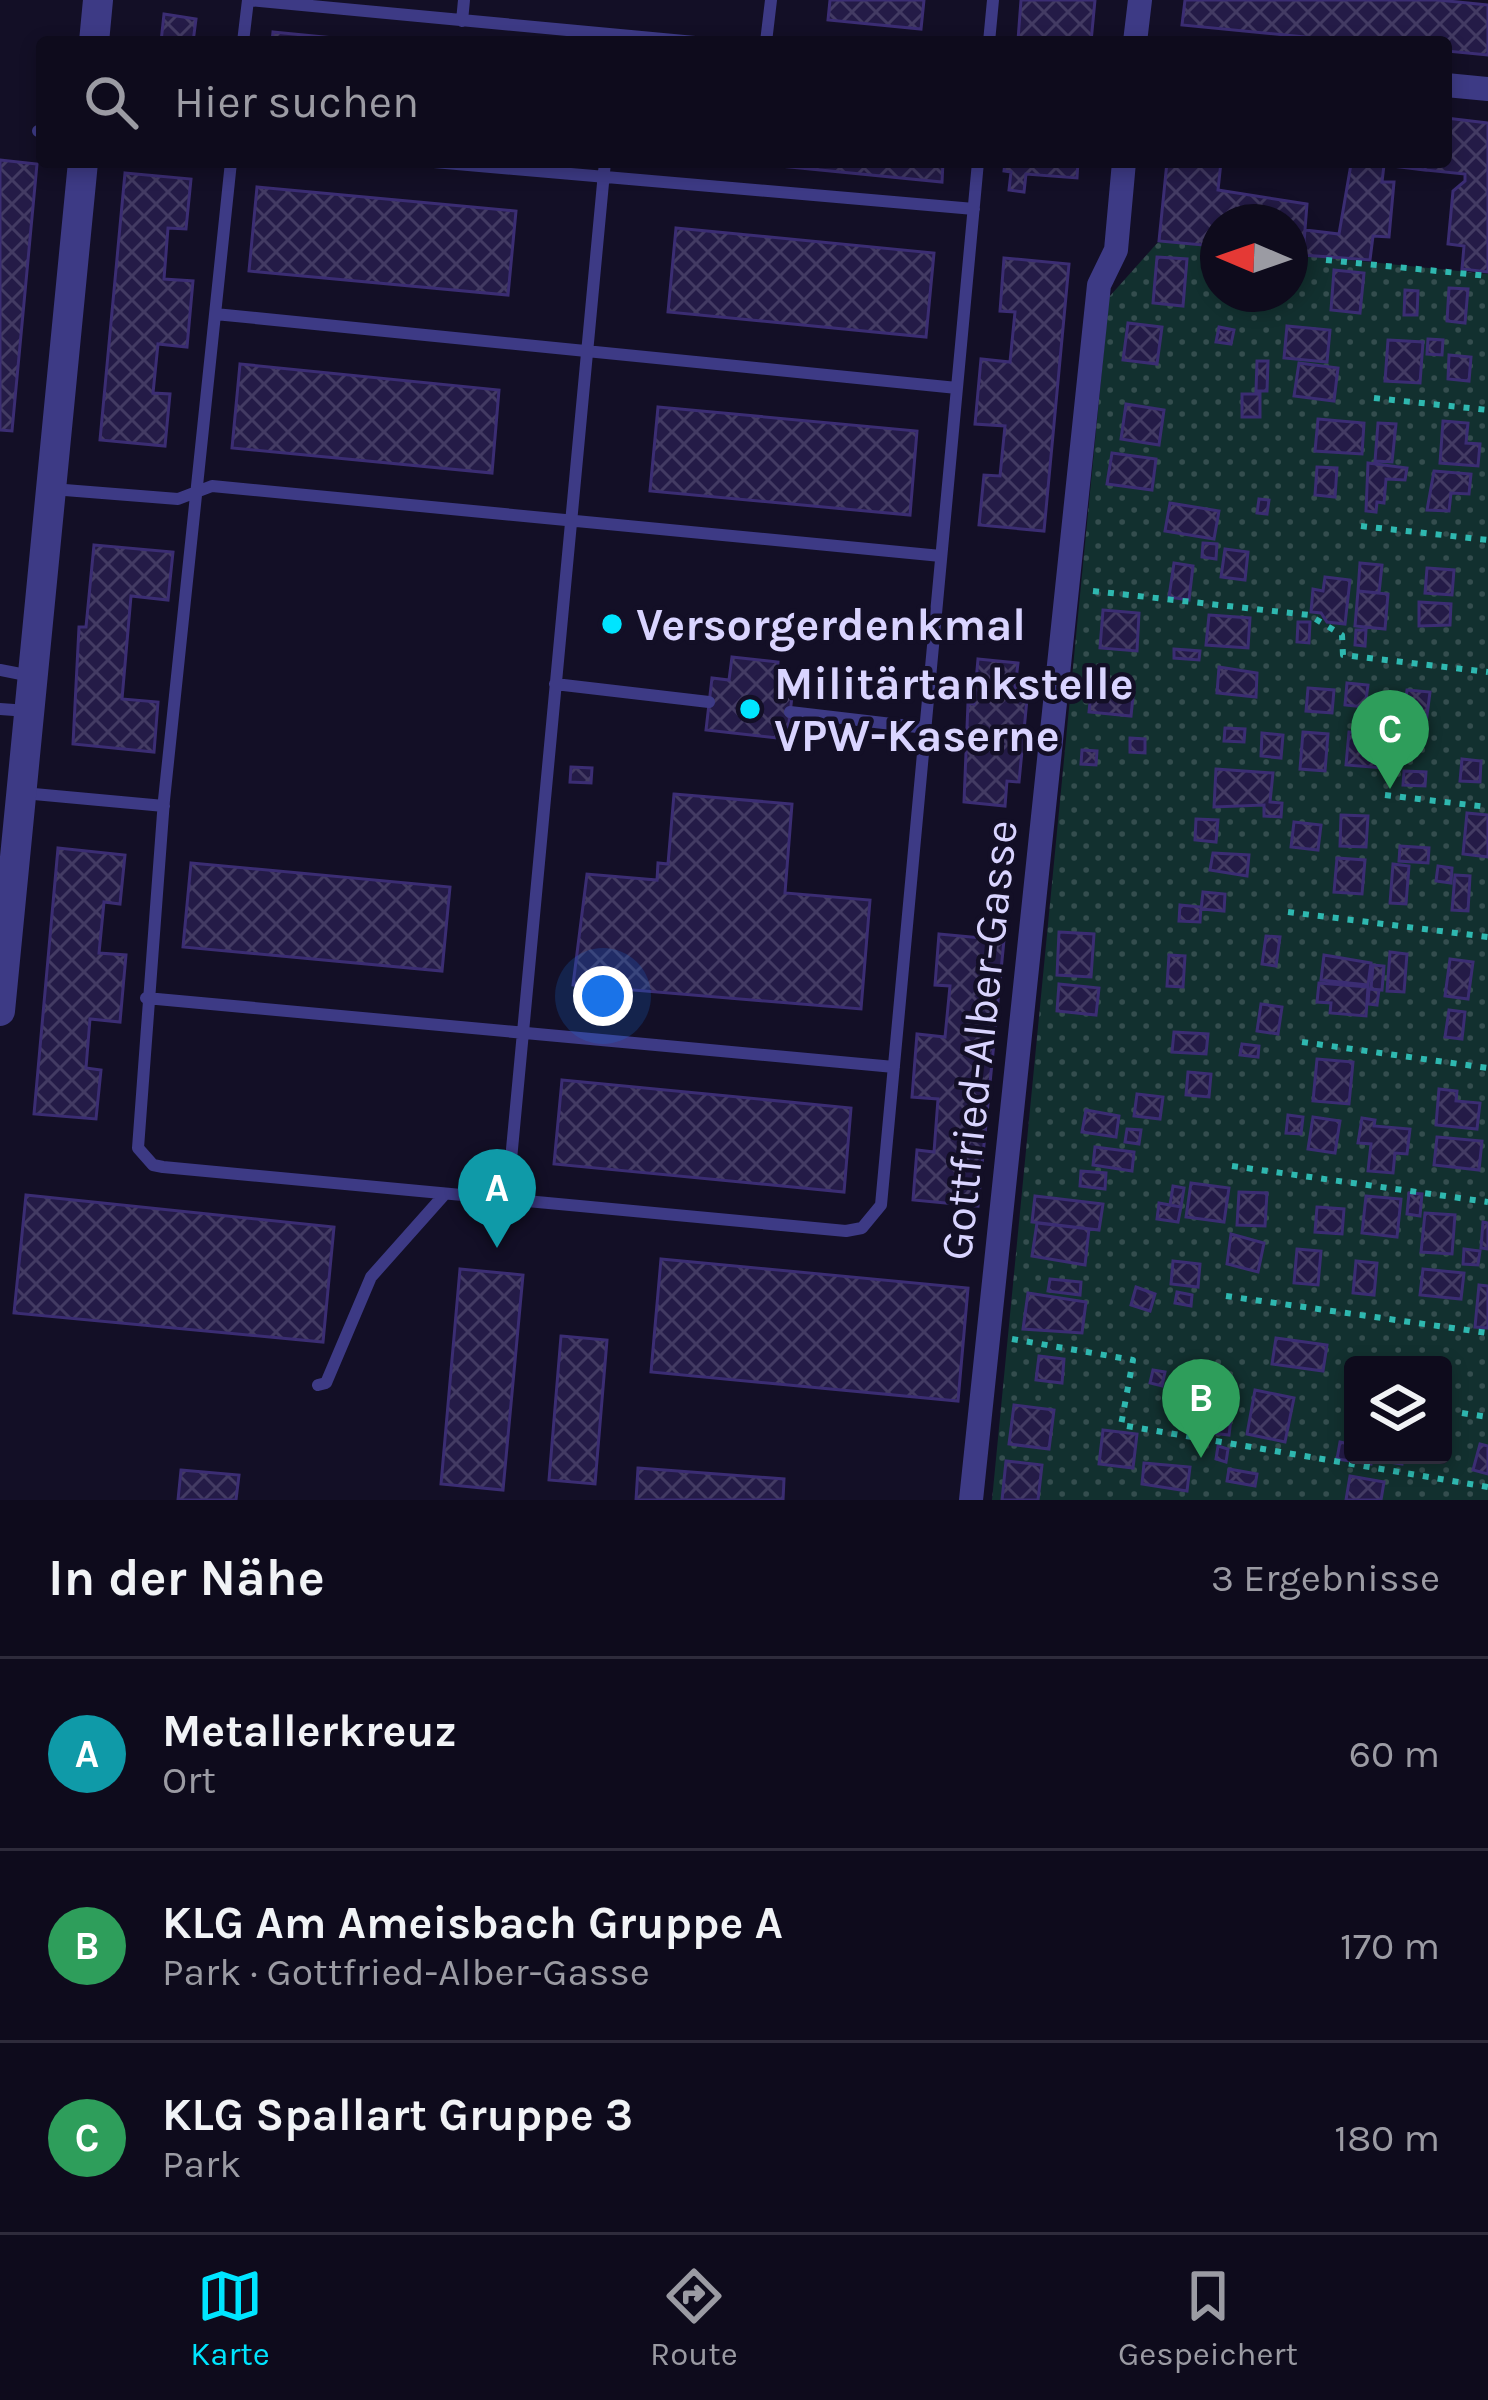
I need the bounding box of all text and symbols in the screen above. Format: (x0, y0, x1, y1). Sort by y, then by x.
search box (36, 36, 1452, 168)
icon: search (78, 69, 144, 135)
text: Hier suchen (174, 76, 419, 128)
north arrow (1200, 204, 1308, 312)
place label: Versorgerdenkmal (636, 599, 1026, 652)
marker: Versorgerdenkmal (599, 611, 625, 637)
place label: Militärtankstelle VPW-Kaserne (774, 658, 1134, 762)
pin: C (1351, 690, 1429, 789)
marker: Militärtankstelle VPW-Kaserne (737, 696, 763, 722)
street label: Gottfried-Alber-Gasse (930, 817, 1028, 1263)
your location (573, 966, 633, 1026)
pin: A (458, 1149, 536, 1248)
map controls (1344, 1356, 1452, 1464)
button: layers (1344, 1356, 1452, 1464)
pin: B (1162, 1359, 1240, 1458)
text: In der Nähe (48, 1548, 325, 1608)
text: 3 Ergebnisse (1211, 1555, 1440, 1601)
text: Metallerkreuz (162, 1705, 457, 1757)
text: A (75, 1731, 99, 1777)
text: 60 m (1349, 1731, 1440, 1777)
text: Ort (162, 1757, 216, 1803)
text: KLG Am Ameisbach Gruppe A (162, 1897, 783, 1949)
text: B (74, 1923, 100, 1969)
text: 170 m (1340, 1923, 1440, 1969)
text: Park · Gottfried-Alber-Gasse (162, 1949, 650, 1995)
text: KLG Spallart Gruppe 3 (162, 2089, 633, 2141)
text: C (75, 2115, 99, 2161)
text: 180 m (1334, 2115, 1440, 2161)
text: Park (162, 2141, 241, 2187)
tab: Karte (190, 2263, 270, 2373)
tab: Route (650, 2263, 738, 2373)
tab: Gespeichert (1118, 2263, 1298, 2373)

